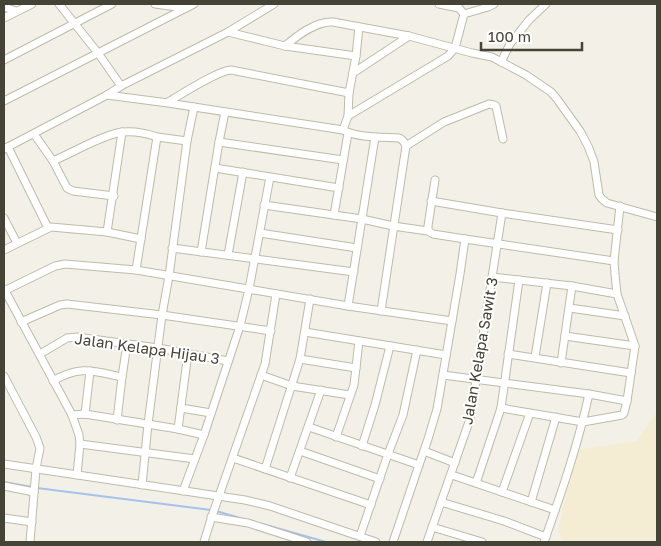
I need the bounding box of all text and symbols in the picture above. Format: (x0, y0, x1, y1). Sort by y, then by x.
scale bar (481, 20, 582, 52)
text: 100 m (488, 27, 531, 45)
street label: Jalan Kelapa Sawit 3 (457, 276, 501, 426)
street label: Jalan Kelapa Hijau 3 (74, 329, 221, 367)

